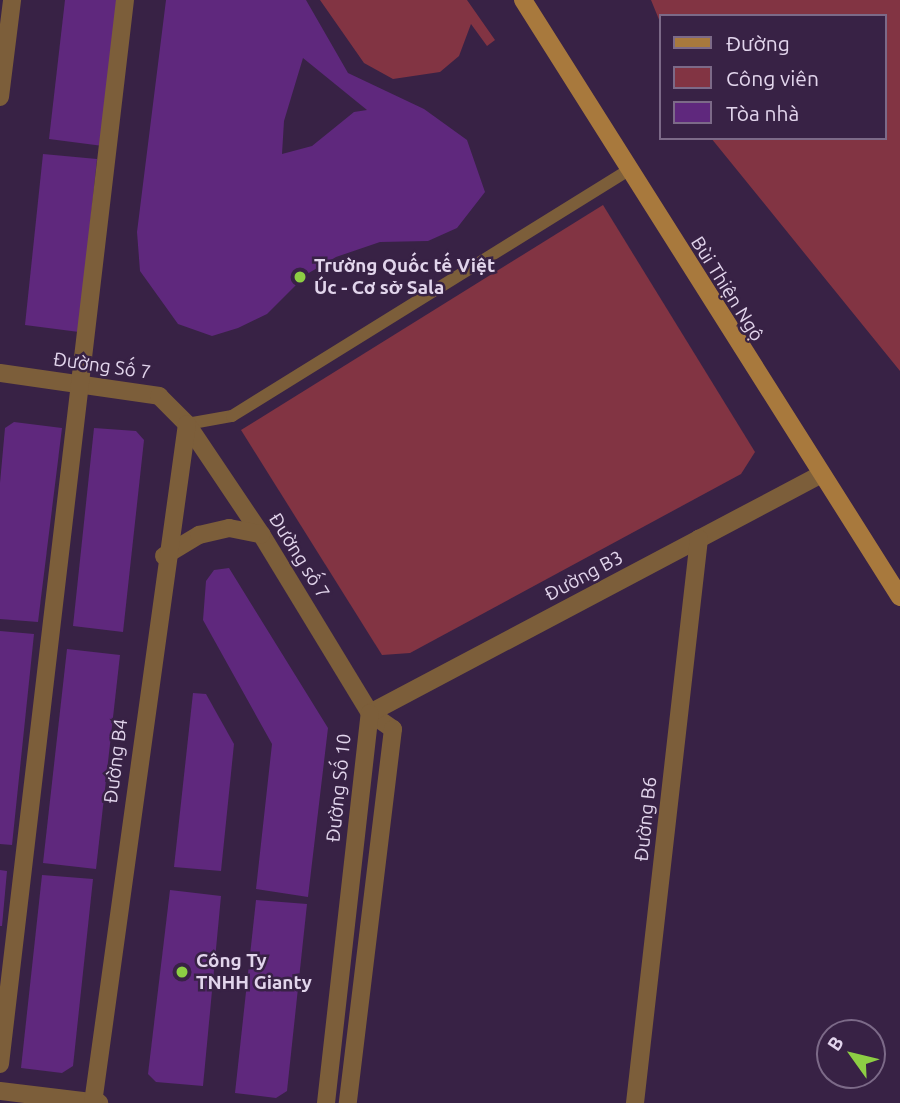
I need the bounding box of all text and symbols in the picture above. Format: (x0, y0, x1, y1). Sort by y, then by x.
legend (659, 14, 886, 140)
text: Đường (726, 31, 790, 55)
text: Công viên (726, 66, 819, 90)
text: Tòa nhà (726, 101, 799, 125)
street label: Bùi Thiện Ngộ (686, 232, 768, 346)
place label: Trường Quốc tế Việt Úc - Cơ sở Sala (314, 255, 495, 299)
marker: Trường Quốc tế Việt Úc - Cơ sở Sala (292, 269, 308, 285)
street label: Đường Số 7 (52, 348, 152, 384)
street label: Đường số 7 (264, 509, 334, 603)
street label: Đường B3 (541, 546, 627, 606)
street label: Đường B4 (100, 717, 132, 805)
street label: Đường Số 10 (322, 733, 356, 843)
street label: Đường B6 (630, 776, 662, 862)
place label: Công Ty TNHH Gianty (196, 950, 312, 994)
marker: Công Ty TNHH Gianty (174, 964, 190, 980)
north arrow (816, 1019, 886, 1089)
text: B (823, 1032, 848, 1055)

